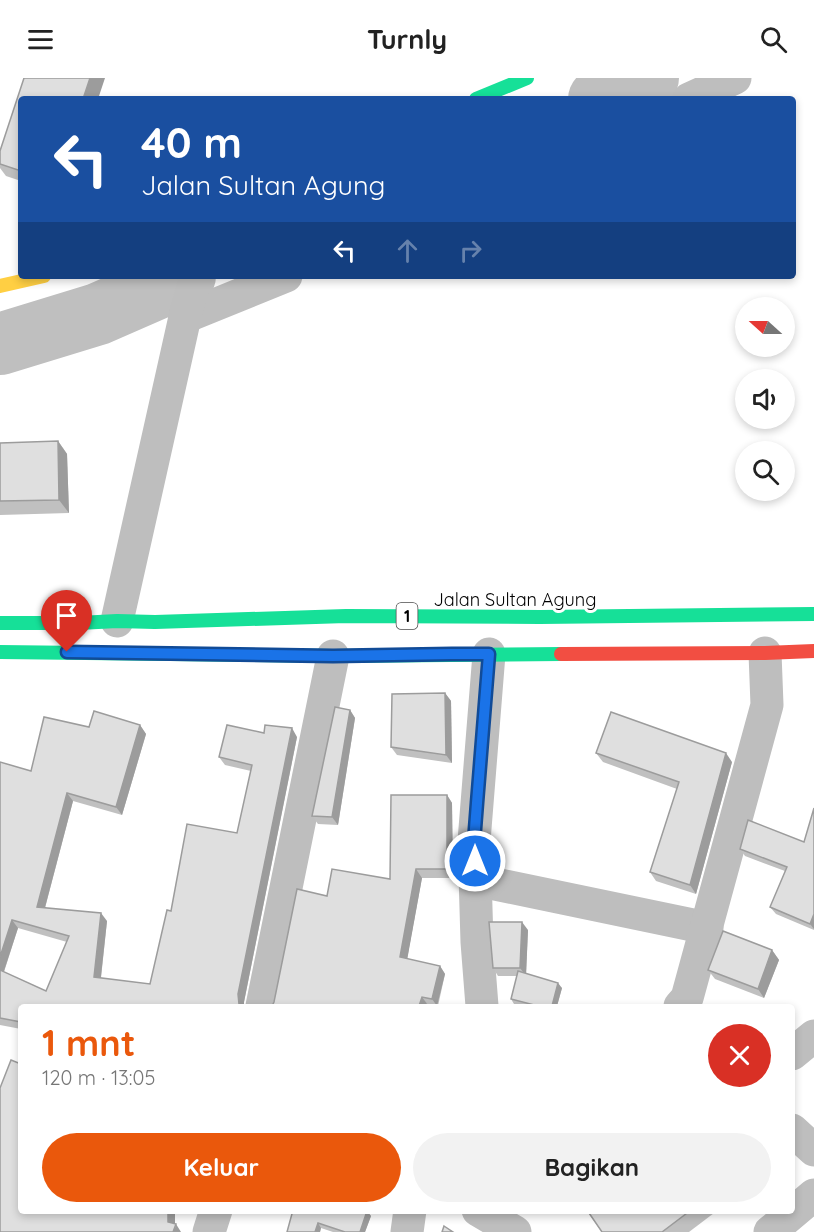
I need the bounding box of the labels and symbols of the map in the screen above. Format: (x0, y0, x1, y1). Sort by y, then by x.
north arrow (735, 297, 795, 357)
street label: Jalan Sultan Agung (434, 588, 596, 611)
pin (41, 590, 92, 652)
road number: 1 (396, 603, 418, 629)
position arrow (443, 829, 507, 893)

